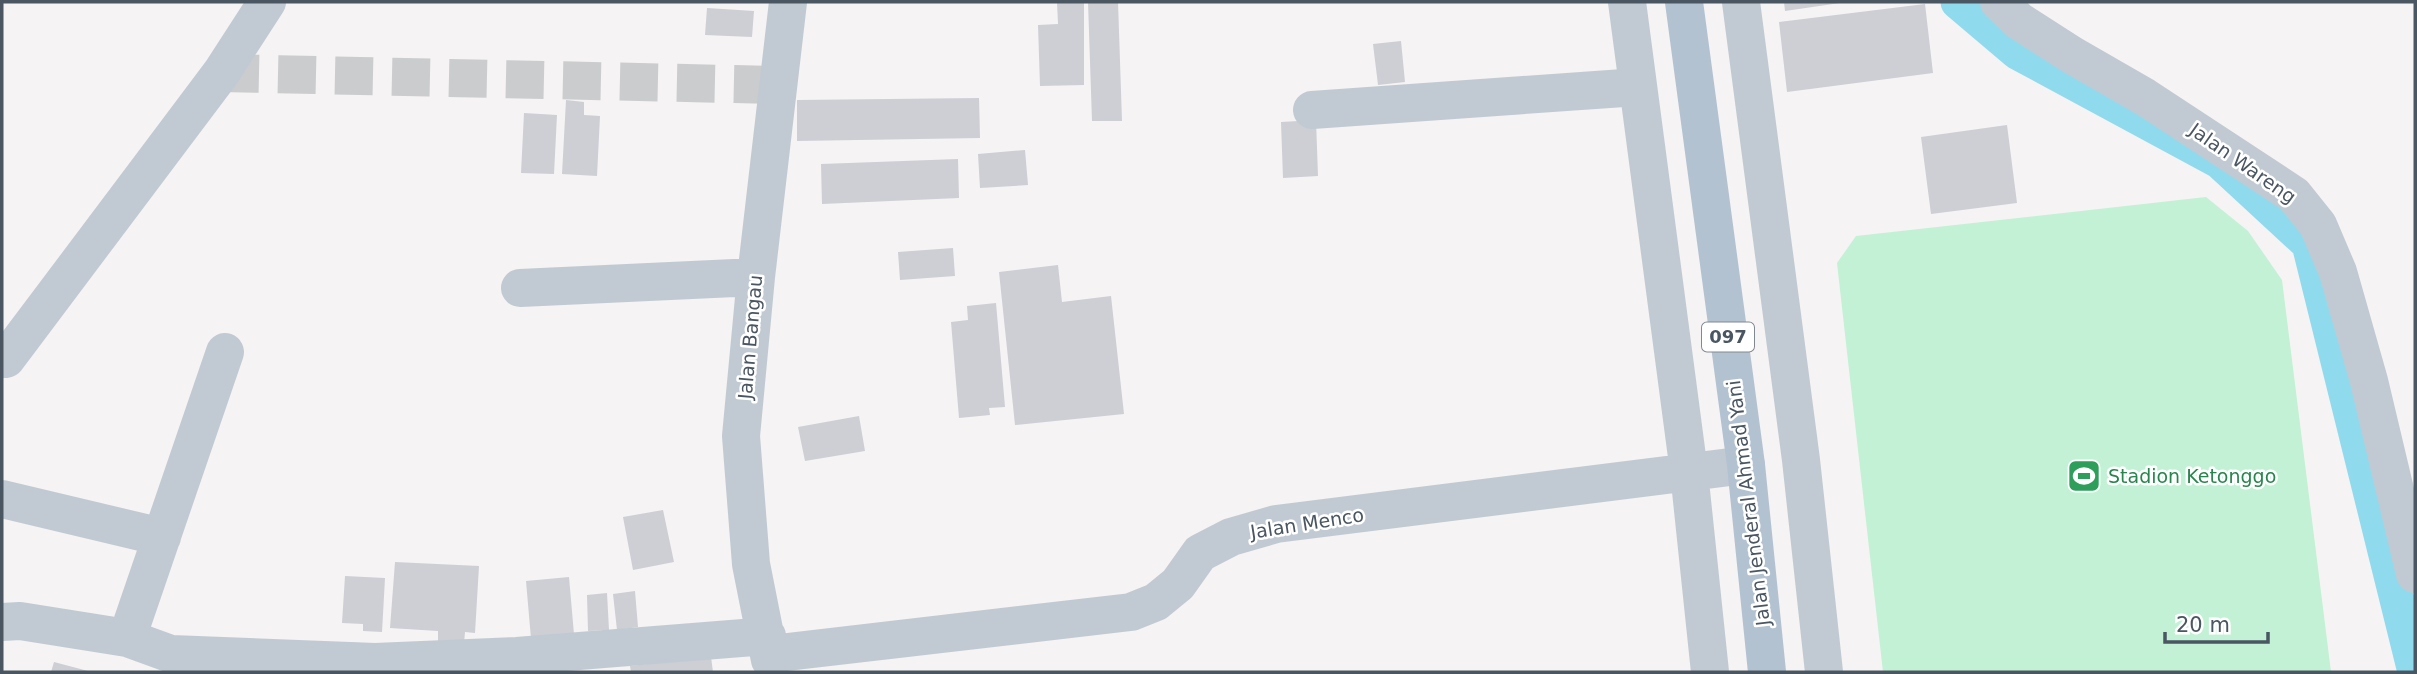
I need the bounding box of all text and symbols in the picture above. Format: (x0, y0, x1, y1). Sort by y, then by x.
street label: Jalan Wareng (2185, 118, 2300, 208)
street label: Jalan Bangau (734, 274, 766, 401)
road number: 097 (1702, 323, 1754, 352)
street label: Jalan Jenderal Ahmad Yani (1722, 379, 1774, 628)
sports icon: Stadion Ketonggo (2065, 457, 2103, 495)
place label: Stadion Ketonggo (2108, 465, 2276, 487)
street label: Jalan Menco (1248, 503, 1365, 543)
scale bar (2165, 600, 2268, 644)
text: 20 m (2176, 613, 2230, 637)

